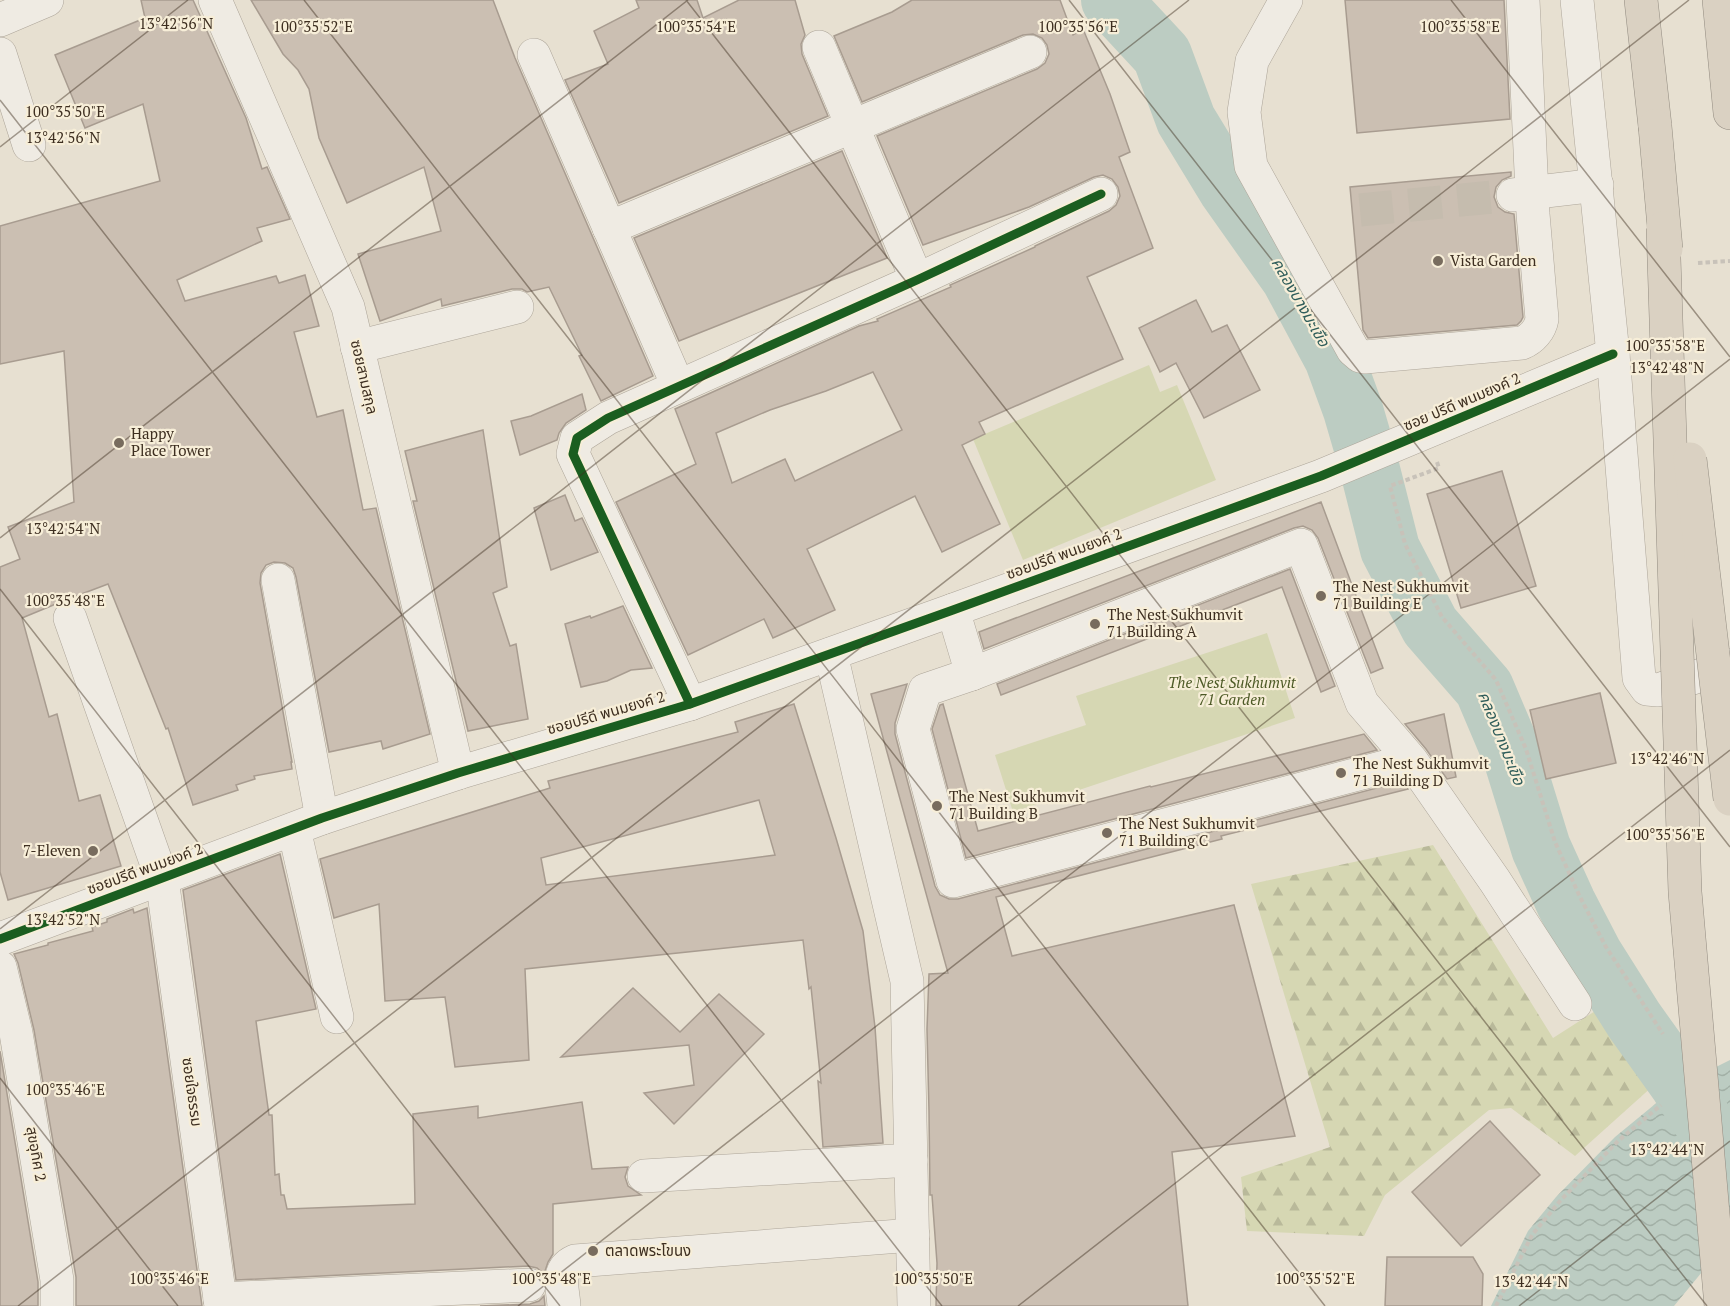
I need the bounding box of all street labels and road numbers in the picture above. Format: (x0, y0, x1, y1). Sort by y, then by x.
street label: ซอยสามสกุล (347, 338, 383, 416)
street label: ซอย ปรีดี พนมยงค์ 2 (1400, 367, 1523, 435)
street label: ซอยปรีดี พนมยงค์ 2 (1003, 523, 1124, 583)
street label: ซอยปรีดี พนมยงค์ 2 (544, 686, 667, 738)
street label: ซอยปรีดี พนมยงค์ 2 (84, 838, 205, 898)
street label: ซอยใจธรรม (178, 1056, 208, 1128)
street label: สุขอุทิศ 2 (22, 1125, 52, 1183)

